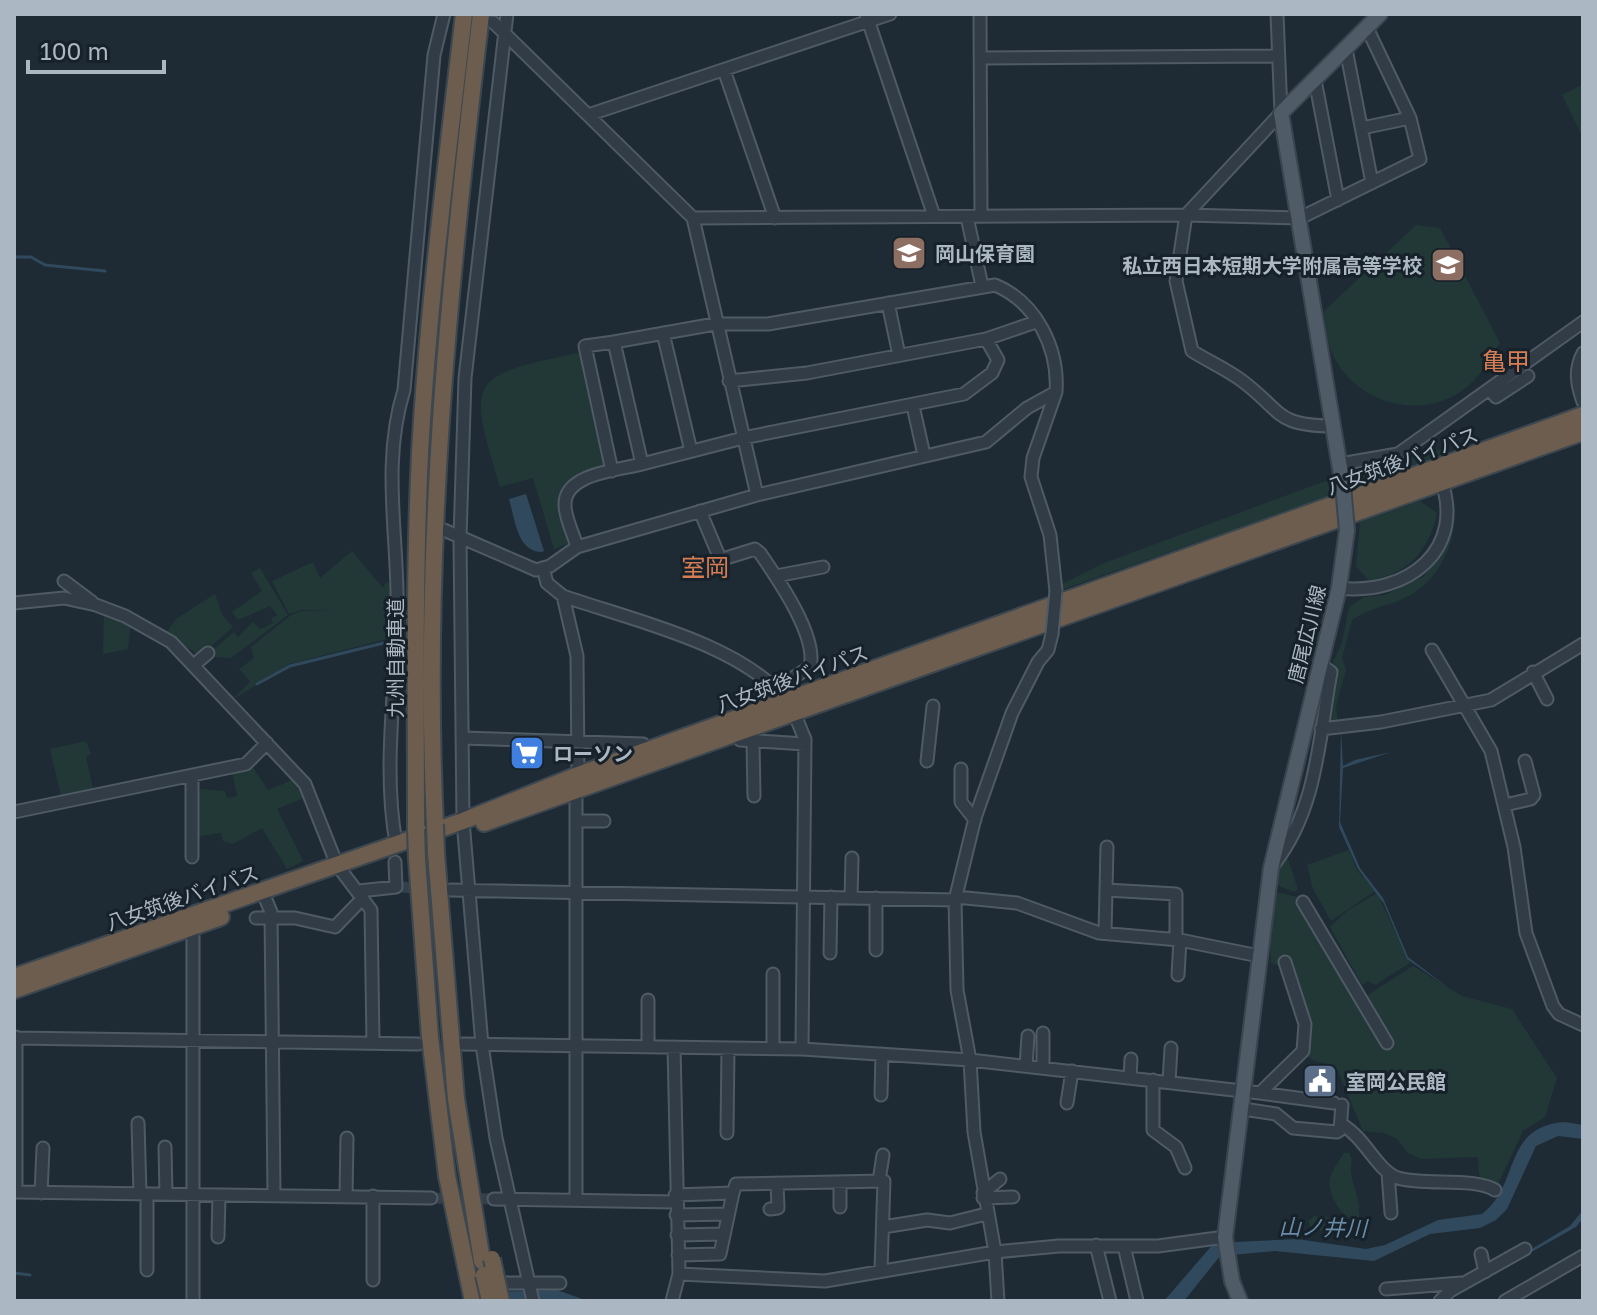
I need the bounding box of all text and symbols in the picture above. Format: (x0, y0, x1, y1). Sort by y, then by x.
scale bar (28, 24, 164, 74)
text: 100 m (40, 36, 109, 65)
school or university icon: 岡山保育園 (890, 234, 928, 272)
place label: 岡山保育園 (935, 241, 1035, 265)
school or university icon: 私立西日本短期大学附属高等学校 (1429, 246, 1467, 284)
place label: 私立西日本短期大学附属高等学校 (1122, 253, 1422, 277)
district label: 亀甲 (1482, 346, 1530, 375)
street label: 八女筑後バイパス (1323, 421, 1481, 499)
district label: 室岡 (681, 552, 729, 581)
street label: 唐尾広川線 (1282, 583, 1330, 685)
street label: 九州自動車道 (383, 598, 407, 718)
street label: 八女筑後バイパス (713, 639, 871, 717)
supermarket icon: ローソン (508, 734, 546, 772)
place label: ローソン (553, 741, 633, 765)
street label: 八女筑後バイパス (103, 860, 261, 934)
public building icon: 室岡公民館 (1301, 1062, 1339, 1100)
place label: 室岡公民館 (1346, 1069, 1446, 1093)
water label: 山ノ井川 (1279, 1213, 1369, 1241)

